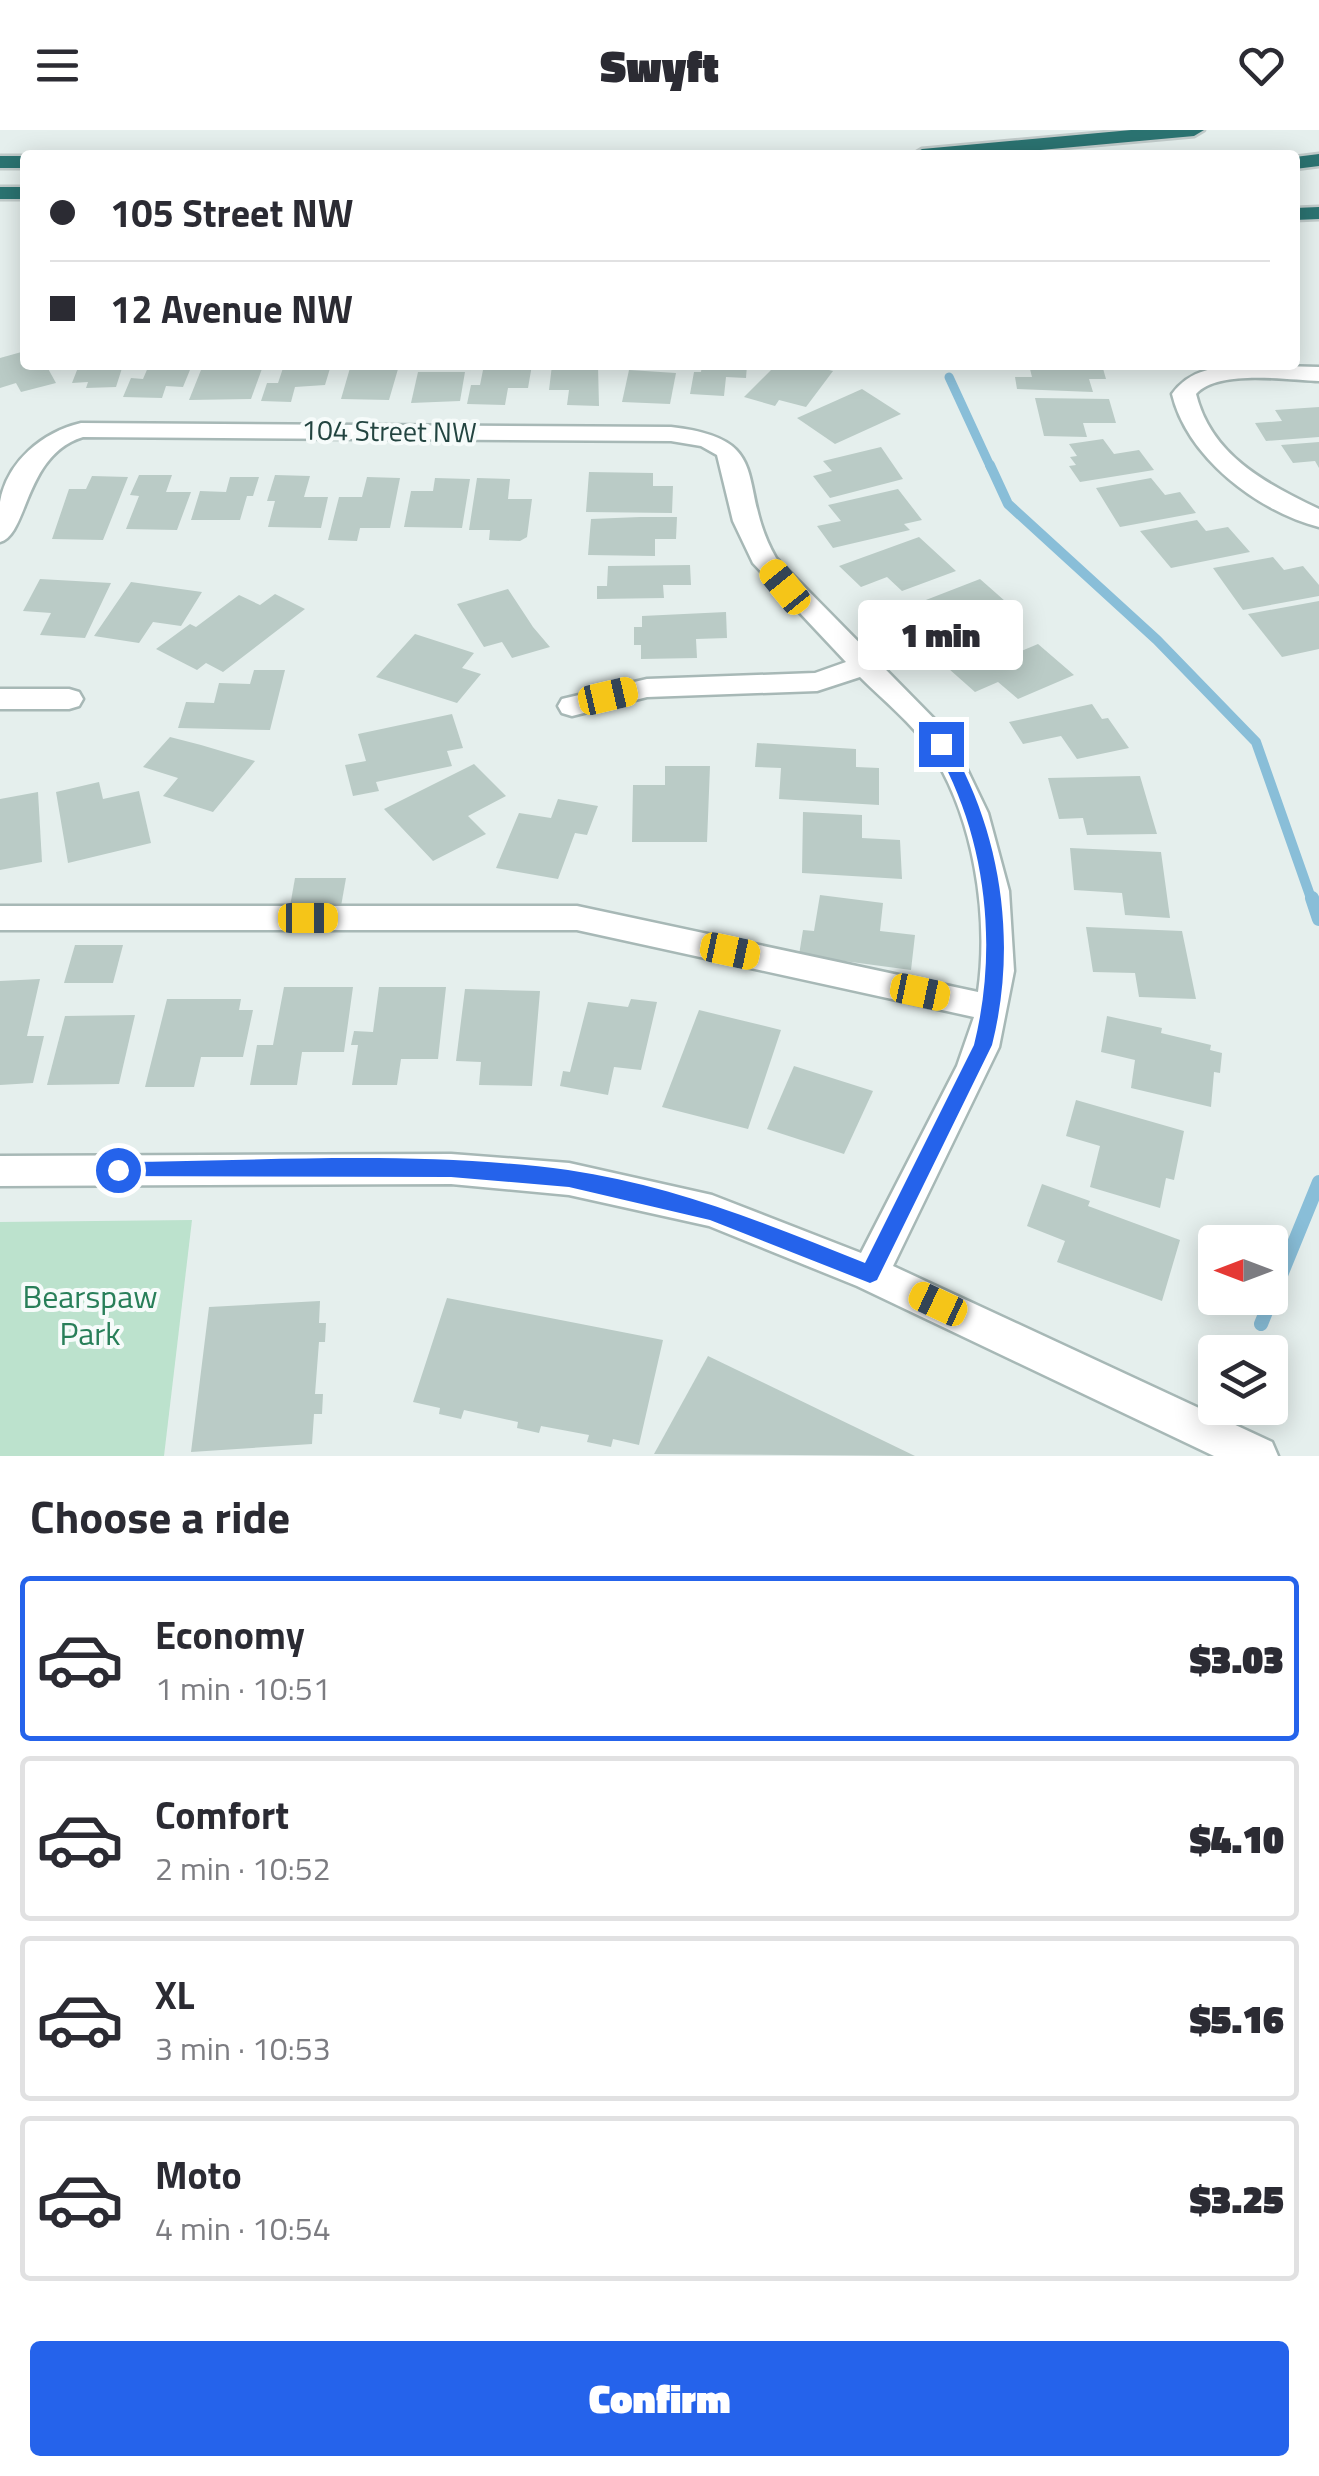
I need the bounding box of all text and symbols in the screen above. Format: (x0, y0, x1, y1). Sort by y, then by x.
text: Swyft (600, 31, 719, 99)
icon: menu (30, 38, 85, 93)
icon: heart (1234, 38, 1289, 93)
text: 105 Street NW (110, 184, 353, 242)
text: 12 Avenue NW (110, 280, 353, 338)
street label: 104 Street NW (301, 407, 477, 454)
car (754, 554, 816, 620)
callout: 1 min (858, 599, 1024, 669)
text: 1 min (901, 611, 980, 659)
car (575, 675, 641, 717)
route end (919, 722, 964, 767)
car (278, 903, 338, 933)
car (698, 930, 762, 972)
car (888, 971, 952, 1013)
route start (96, 1148, 141, 1193)
north arrow (1198, 1225, 1288, 1315)
map controls (1198, 1225, 1288, 1425)
park label: Bearspaw Park (22, 1272, 158, 1357)
car (904, 1278, 972, 1330)
button: layers (1198, 1335, 1288, 1425)
text: Choose a ride (30, 1482, 290, 1550)
text: Economy (155, 1606, 305, 1664)
icon: car (35, 1614, 125, 1704)
text: $3.03 (1190, 1630, 1284, 1688)
text: 1 min · 10:51 (155, 1664, 331, 1712)
text: Comfort (155, 1786, 289, 1844)
icon: car (35, 1794, 125, 1884)
text: $4.10 (1190, 1810, 1284, 1868)
text: 2 min · 10:52 (155, 1844, 331, 1892)
text: XL (155, 1966, 195, 2024)
icon: car (35, 1974, 125, 2064)
text: $5.16 (1190, 1990, 1284, 2048)
text: 3 min · 10:53 (155, 2024, 331, 2072)
text: Moto (155, 2146, 242, 2204)
icon: car (35, 2154, 125, 2244)
text: $3.25 (1190, 2170, 1284, 2228)
text: 4 min · 10:54 (155, 2204, 331, 2252)
button: Confirm (30, 2341, 1289, 2456)

